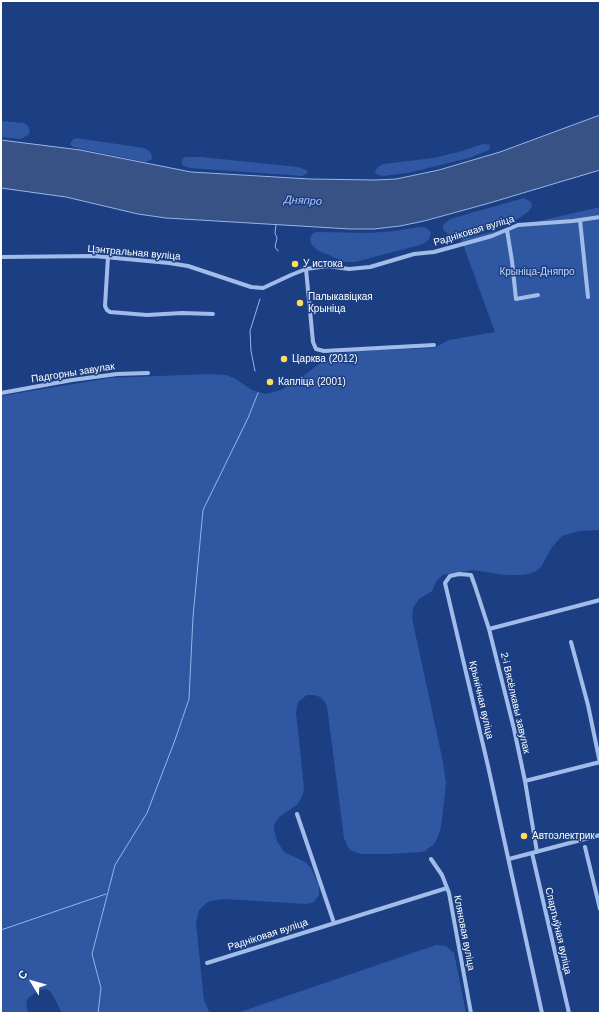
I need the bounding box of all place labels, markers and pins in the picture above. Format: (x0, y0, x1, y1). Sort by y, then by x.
place label: У истока (303, 258, 343, 270)
marker: У истока (290, 259, 300, 269)
place label: Палыкавіцкая Крыніца (308, 291, 373, 314)
marker: Палыкавіцкая Крыніца (295, 298, 305, 308)
place label: Царква (2012) (292, 353, 358, 365)
marker: Царква (2012) (279, 354, 289, 364)
place label: Капліца (2001) (278, 376, 346, 388)
marker: Капліца (2001) (265, 377, 275, 387)
place label: Автоэлектрик (532, 830, 595, 842)
marker: Автоэлектрик (519, 831, 529, 841)

